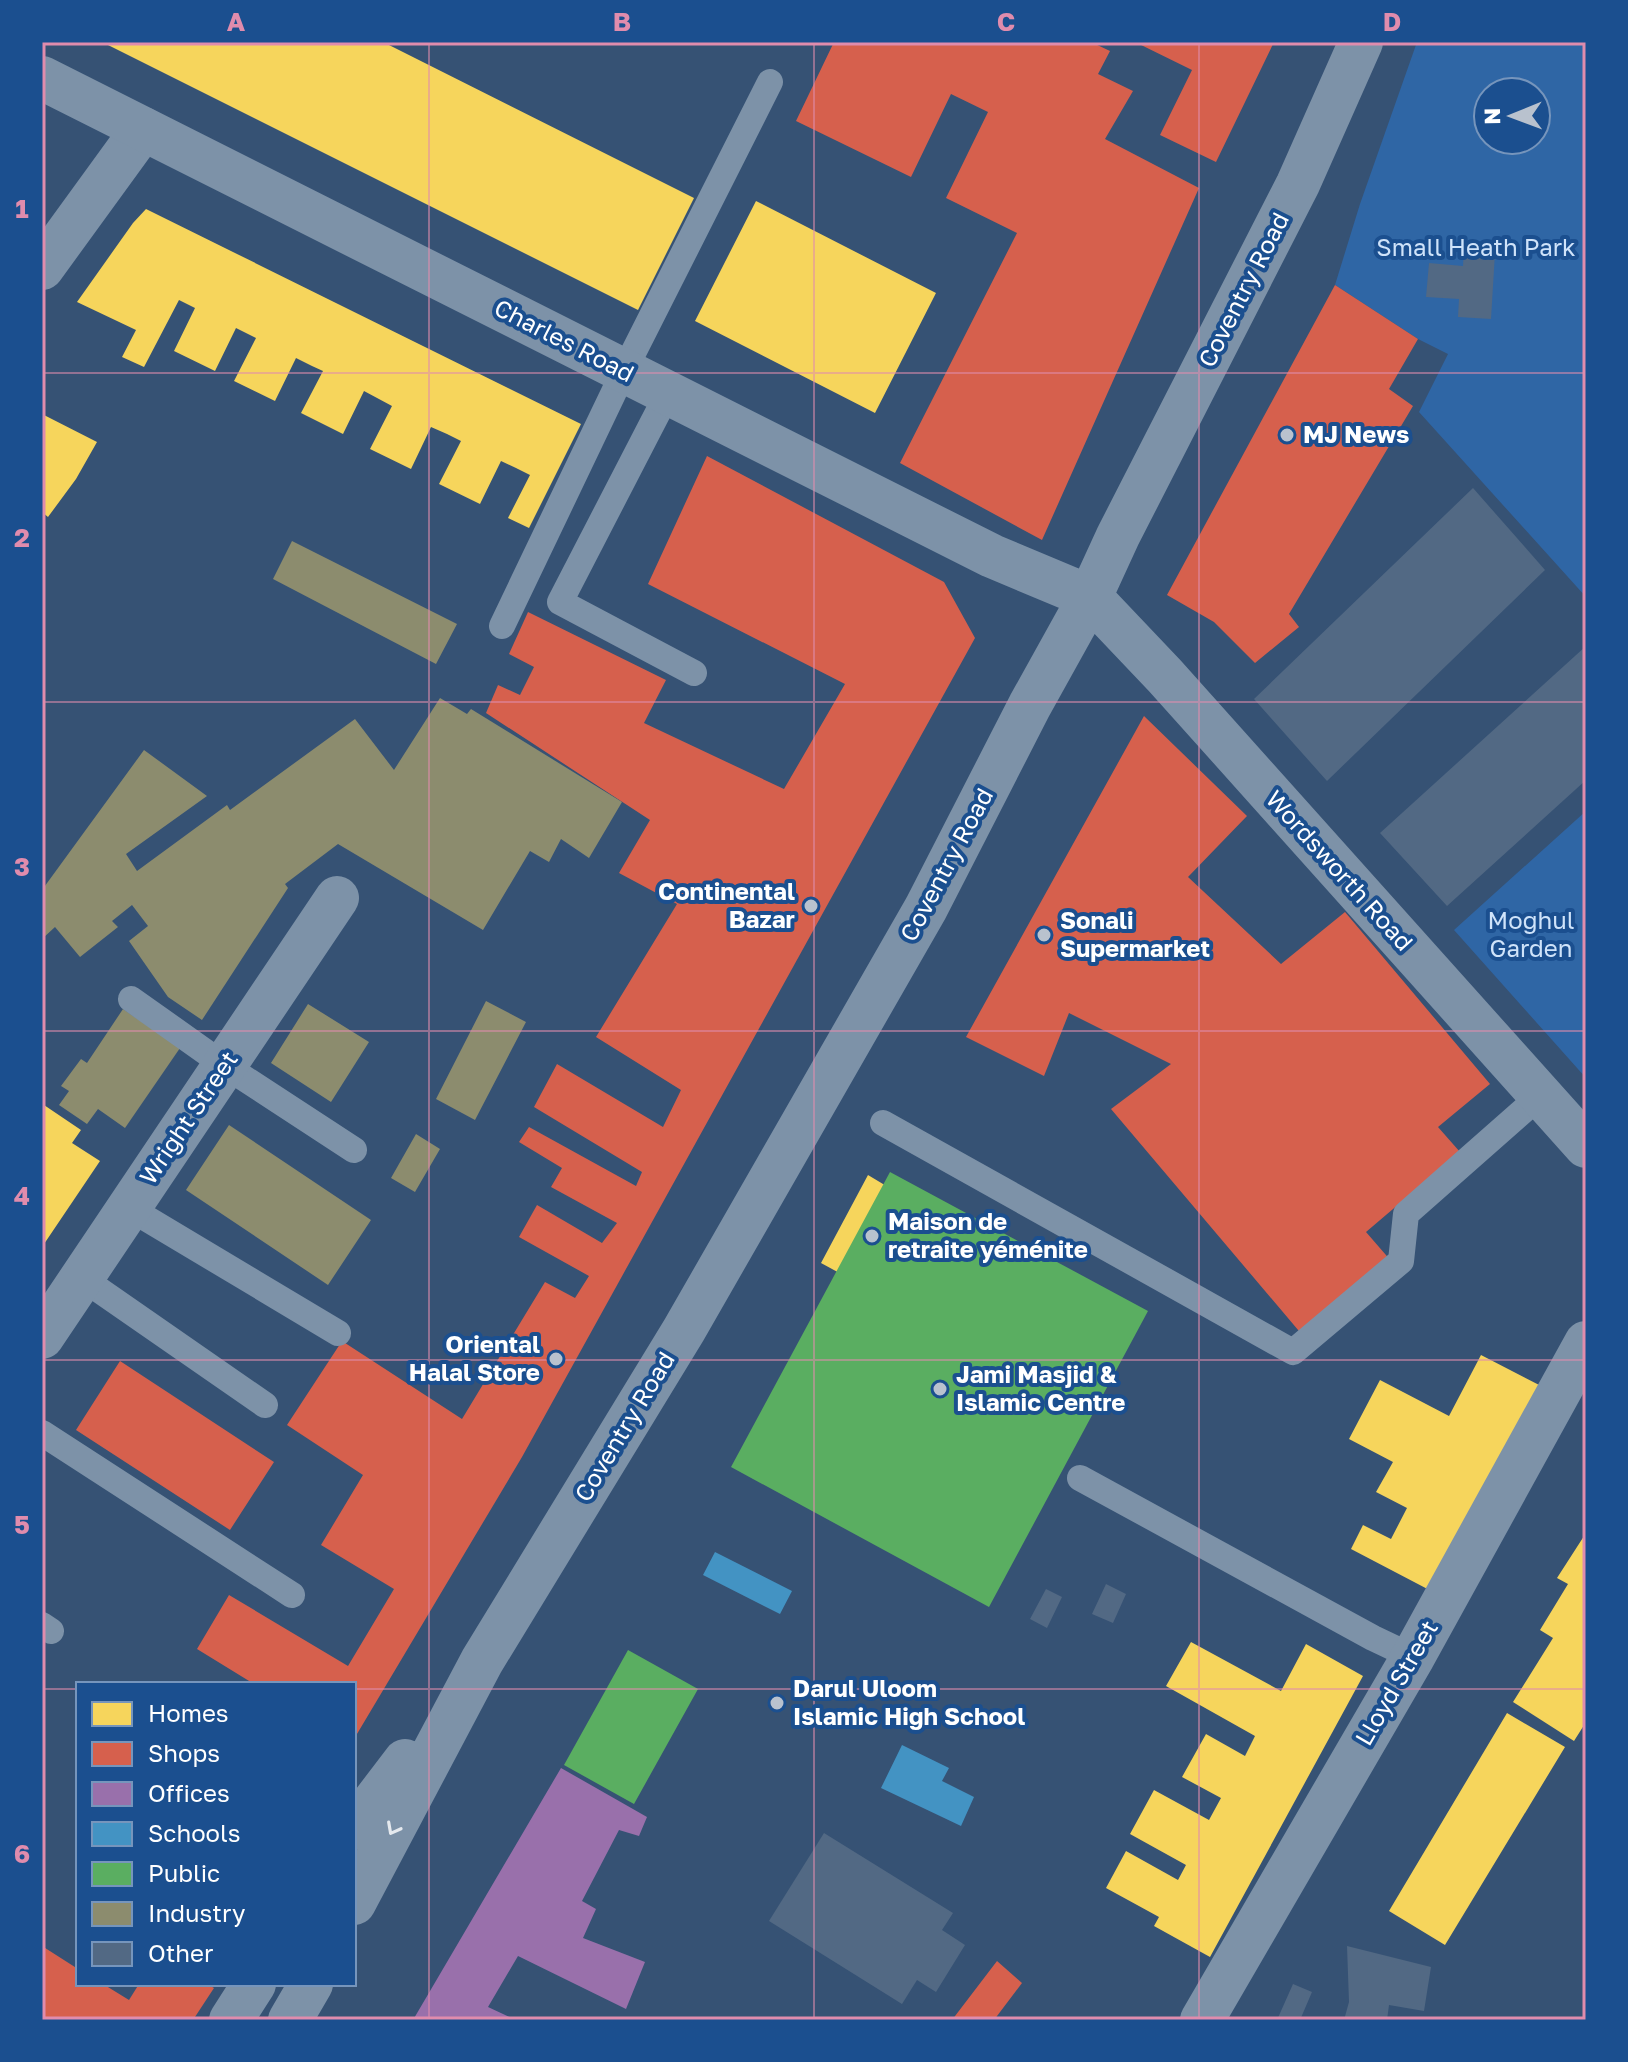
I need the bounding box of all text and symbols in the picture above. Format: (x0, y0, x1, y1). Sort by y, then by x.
text: A (227, 6, 246, 37)
text: B (613, 6, 631, 37)
text: C (997, 6, 1015, 37)
text: D (1383, 6, 1401, 37)
north arrow (1472, 76, 1552, 156)
text: N (1478, 108, 1505, 125)
text: 1 (15, 193, 29, 224)
street label: Coventry Road (1191, 207, 1294, 371)
park label: Small Heath Park (1376, 232, 1576, 261)
street label: Charles Road (490, 292, 639, 387)
place label: MJ News (1303, 419, 1410, 448)
marker: MJ News (1278, 426, 1296, 444)
text: 2 (14, 522, 30, 553)
street label: Coventry Road (893, 783, 998, 946)
street label: Wordsworth Road (1261, 784, 1420, 956)
text: 3 (14, 851, 30, 882)
place label: Continental Bazar (658, 876, 795, 933)
marker: Continental Bazar (802, 897, 820, 915)
place label: Sonali Supermarket (1060, 905, 1210, 962)
park label: Moghul Garden (1488, 905, 1574, 962)
marker: Sonali Supermarket (1035, 926, 1053, 944)
street label: Wright Street (133, 1045, 243, 1189)
text: 4 (14, 1180, 30, 1211)
place label: Maison de retraite yéménite (888, 1206, 1088, 1263)
marker: Maison de retraite yéménite (863, 1227, 881, 1245)
place label: Oriental Halal Store (409, 1329, 540, 1386)
street label: Coventry Road (568, 1346, 680, 1506)
marker: Oriental Halal Store (547, 1350, 565, 1368)
place label: Jami Masjid & Islamic Centre (956, 1359, 1125, 1416)
marker: Jami Masjid & Islamic Centre (931, 1380, 949, 1398)
text: 5 (14, 1509, 30, 1540)
street label: Lloyd Street (1348, 1615, 1443, 1750)
place label: Darul Uloom Islamic High School (793, 1673, 1025, 1730)
legend (76, 1682, 356, 1986)
marker: Darul Uloom Islamic High School (768, 1694, 786, 1712)
text: Homes (148, 1698, 229, 1727)
text: Shops (148, 1738, 220, 1767)
text: Offices (148, 1778, 230, 1807)
text: Schools (148, 1818, 240, 1847)
one-way arrow (388, 1820, 403, 1835)
text: 6 (14, 1838, 30, 1869)
text: Public (148, 1858, 220, 1887)
text: Industry (148, 1898, 245, 1927)
text: Other (148, 1938, 213, 1967)

